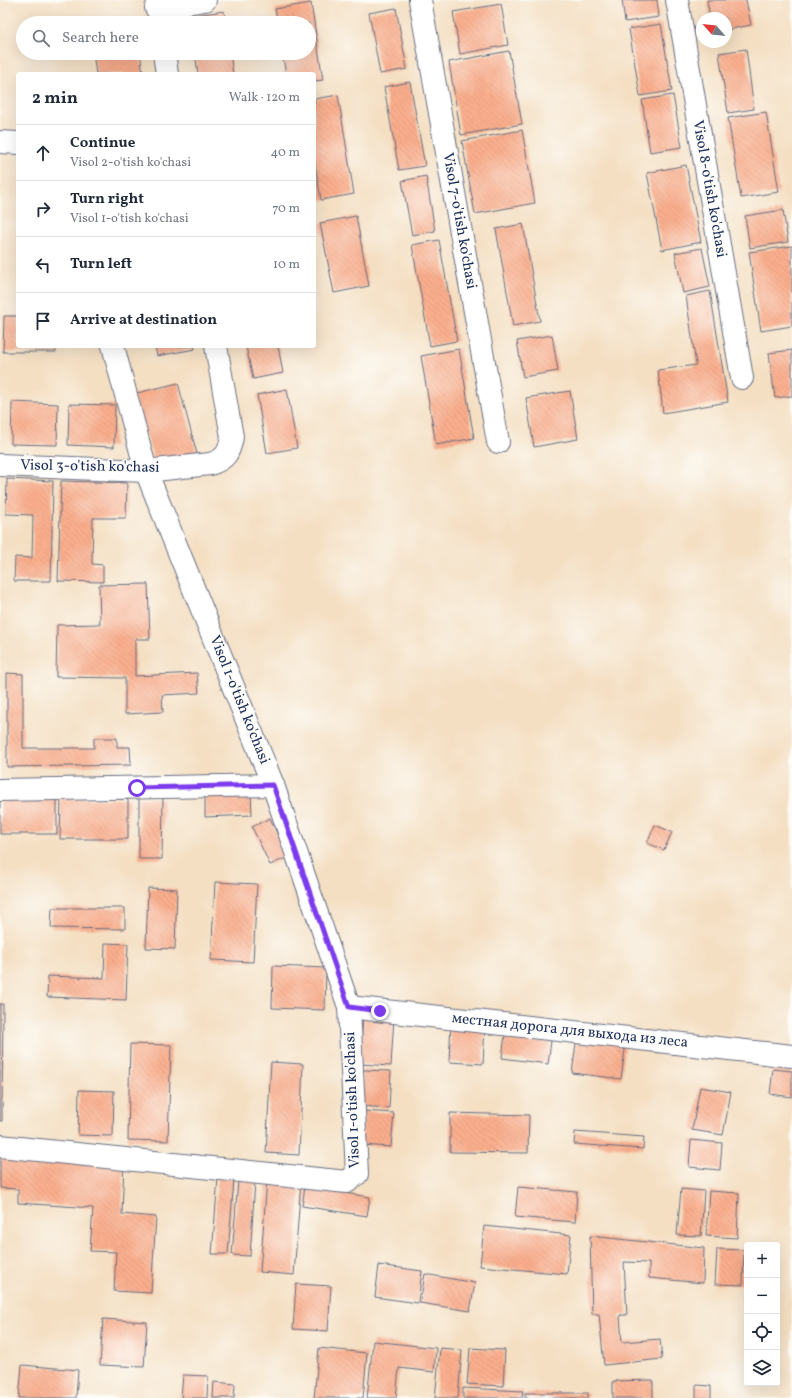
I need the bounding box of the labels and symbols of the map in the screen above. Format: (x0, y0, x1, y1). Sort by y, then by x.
north arrow (696, 12, 732, 48)
street label: Visol 8-o'tish ko'chasi (687, 119, 731, 259)
street label: Visol 7-o'tish ko'chasi (437, 151, 481, 291)
street label: Visol 3-o'tish ko'chasi (20, 455, 160, 479)
street label: Visol 1-o'tish ko'chasi (204, 633, 274, 767)
route start (128, 779, 146, 797)
route end (371, 1002, 389, 1020)
street label: местная дорога для выхода из леса (451, 1008, 689, 1054)
street label: Visol 1-o'tish ko'chasi (340, 1031, 366, 1169)

